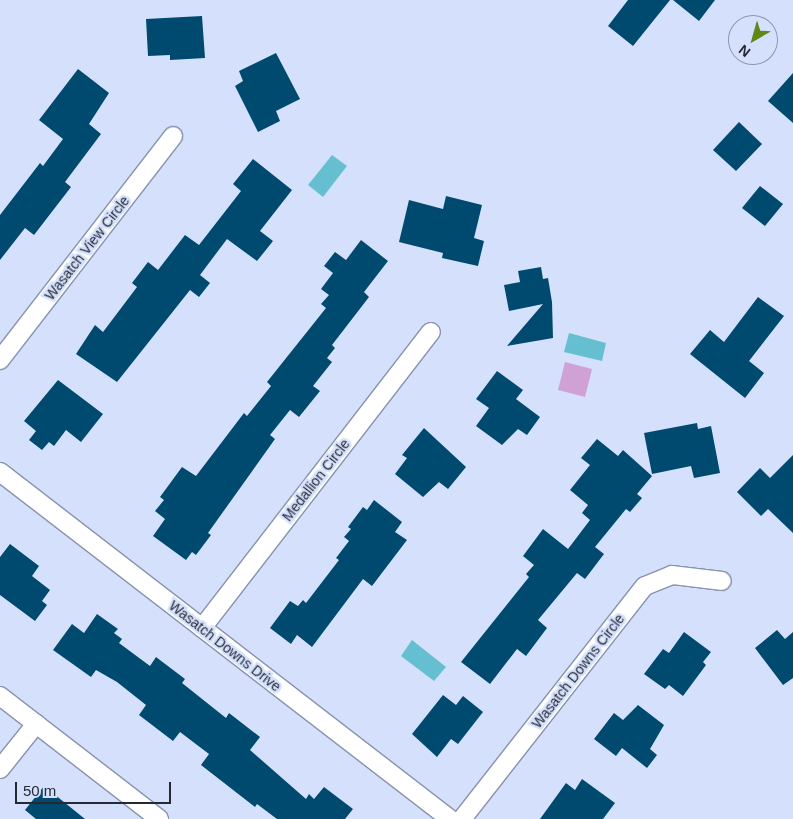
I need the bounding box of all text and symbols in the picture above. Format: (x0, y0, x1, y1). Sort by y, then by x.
north arrow (728, 15, 778, 65)
text: N (735, 42, 753, 60)
street label: Wasatch View Circle (41, 193, 133, 303)
street label: Medallion Circle (279, 436, 353, 524)
street label: Wasatch Downs Drive (166, 597, 284, 695)
street label: Wasatch Downs Circle (528, 611, 628, 731)
scale bar (18, 772, 174, 804)
text: 50 m (23, 782, 56, 799)

